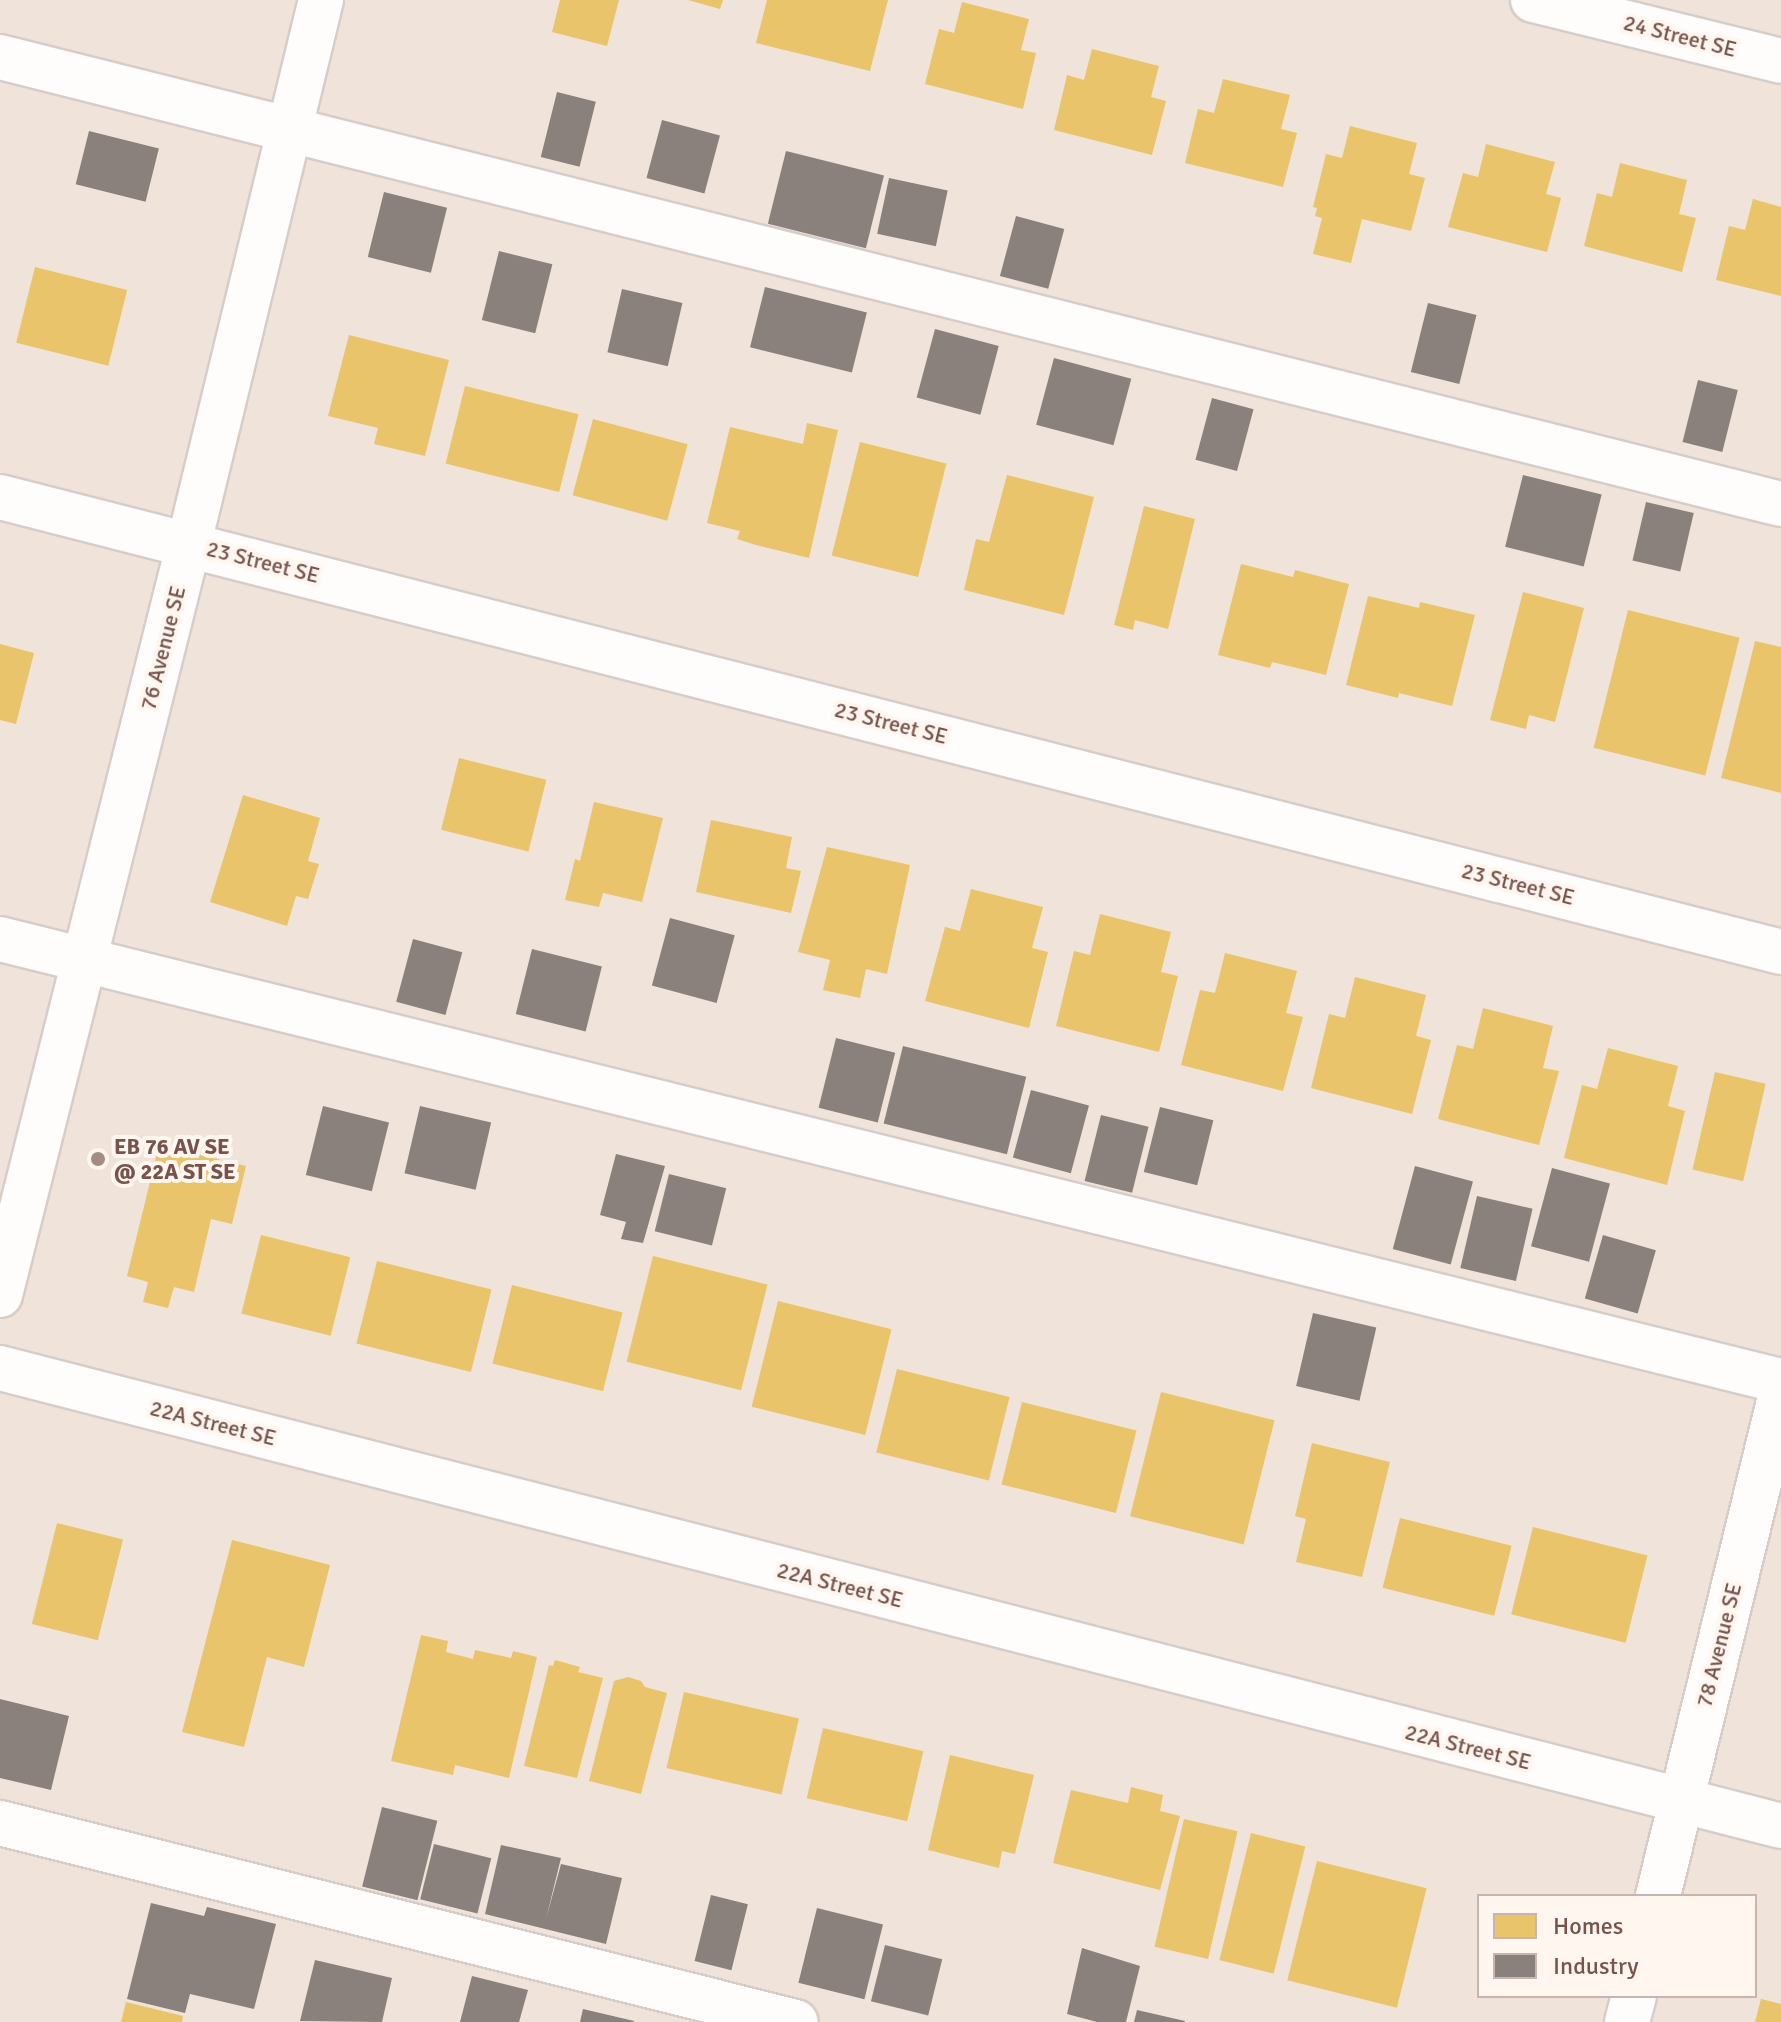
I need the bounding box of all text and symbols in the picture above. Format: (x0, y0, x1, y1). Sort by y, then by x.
street label: 24 Street SE (1621, 9, 1739, 63)
street label: 23 Street SE (204, 535, 322, 589)
street label: 76 Avenue SE (135, 583, 191, 713)
street label: 23 Street SE (832, 696, 950, 750)
street label: 23 Street SE (1459, 857, 1577, 911)
place label: EB 76 AV SE @ 22A ST SE (114, 1133, 236, 1184)
marker: EB 76 AV SE @ 22A ST SE (89, 1150, 107, 1168)
street label: 22A Street SE (147, 1395, 279, 1451)
street label: 22A Street SE (774, 1557, 906, 1613)
street label: 78 Avenue SE (1691, 1580, 1747, 1710)
street label: 22A Street SE (1402, 1719, 1534, 1775)
legend (1477, 1894, 1757, 1998)
text: Homes (1553, 1911, 1623, 1941)
text: Industry (1553, 1951, 1639, 1981)

